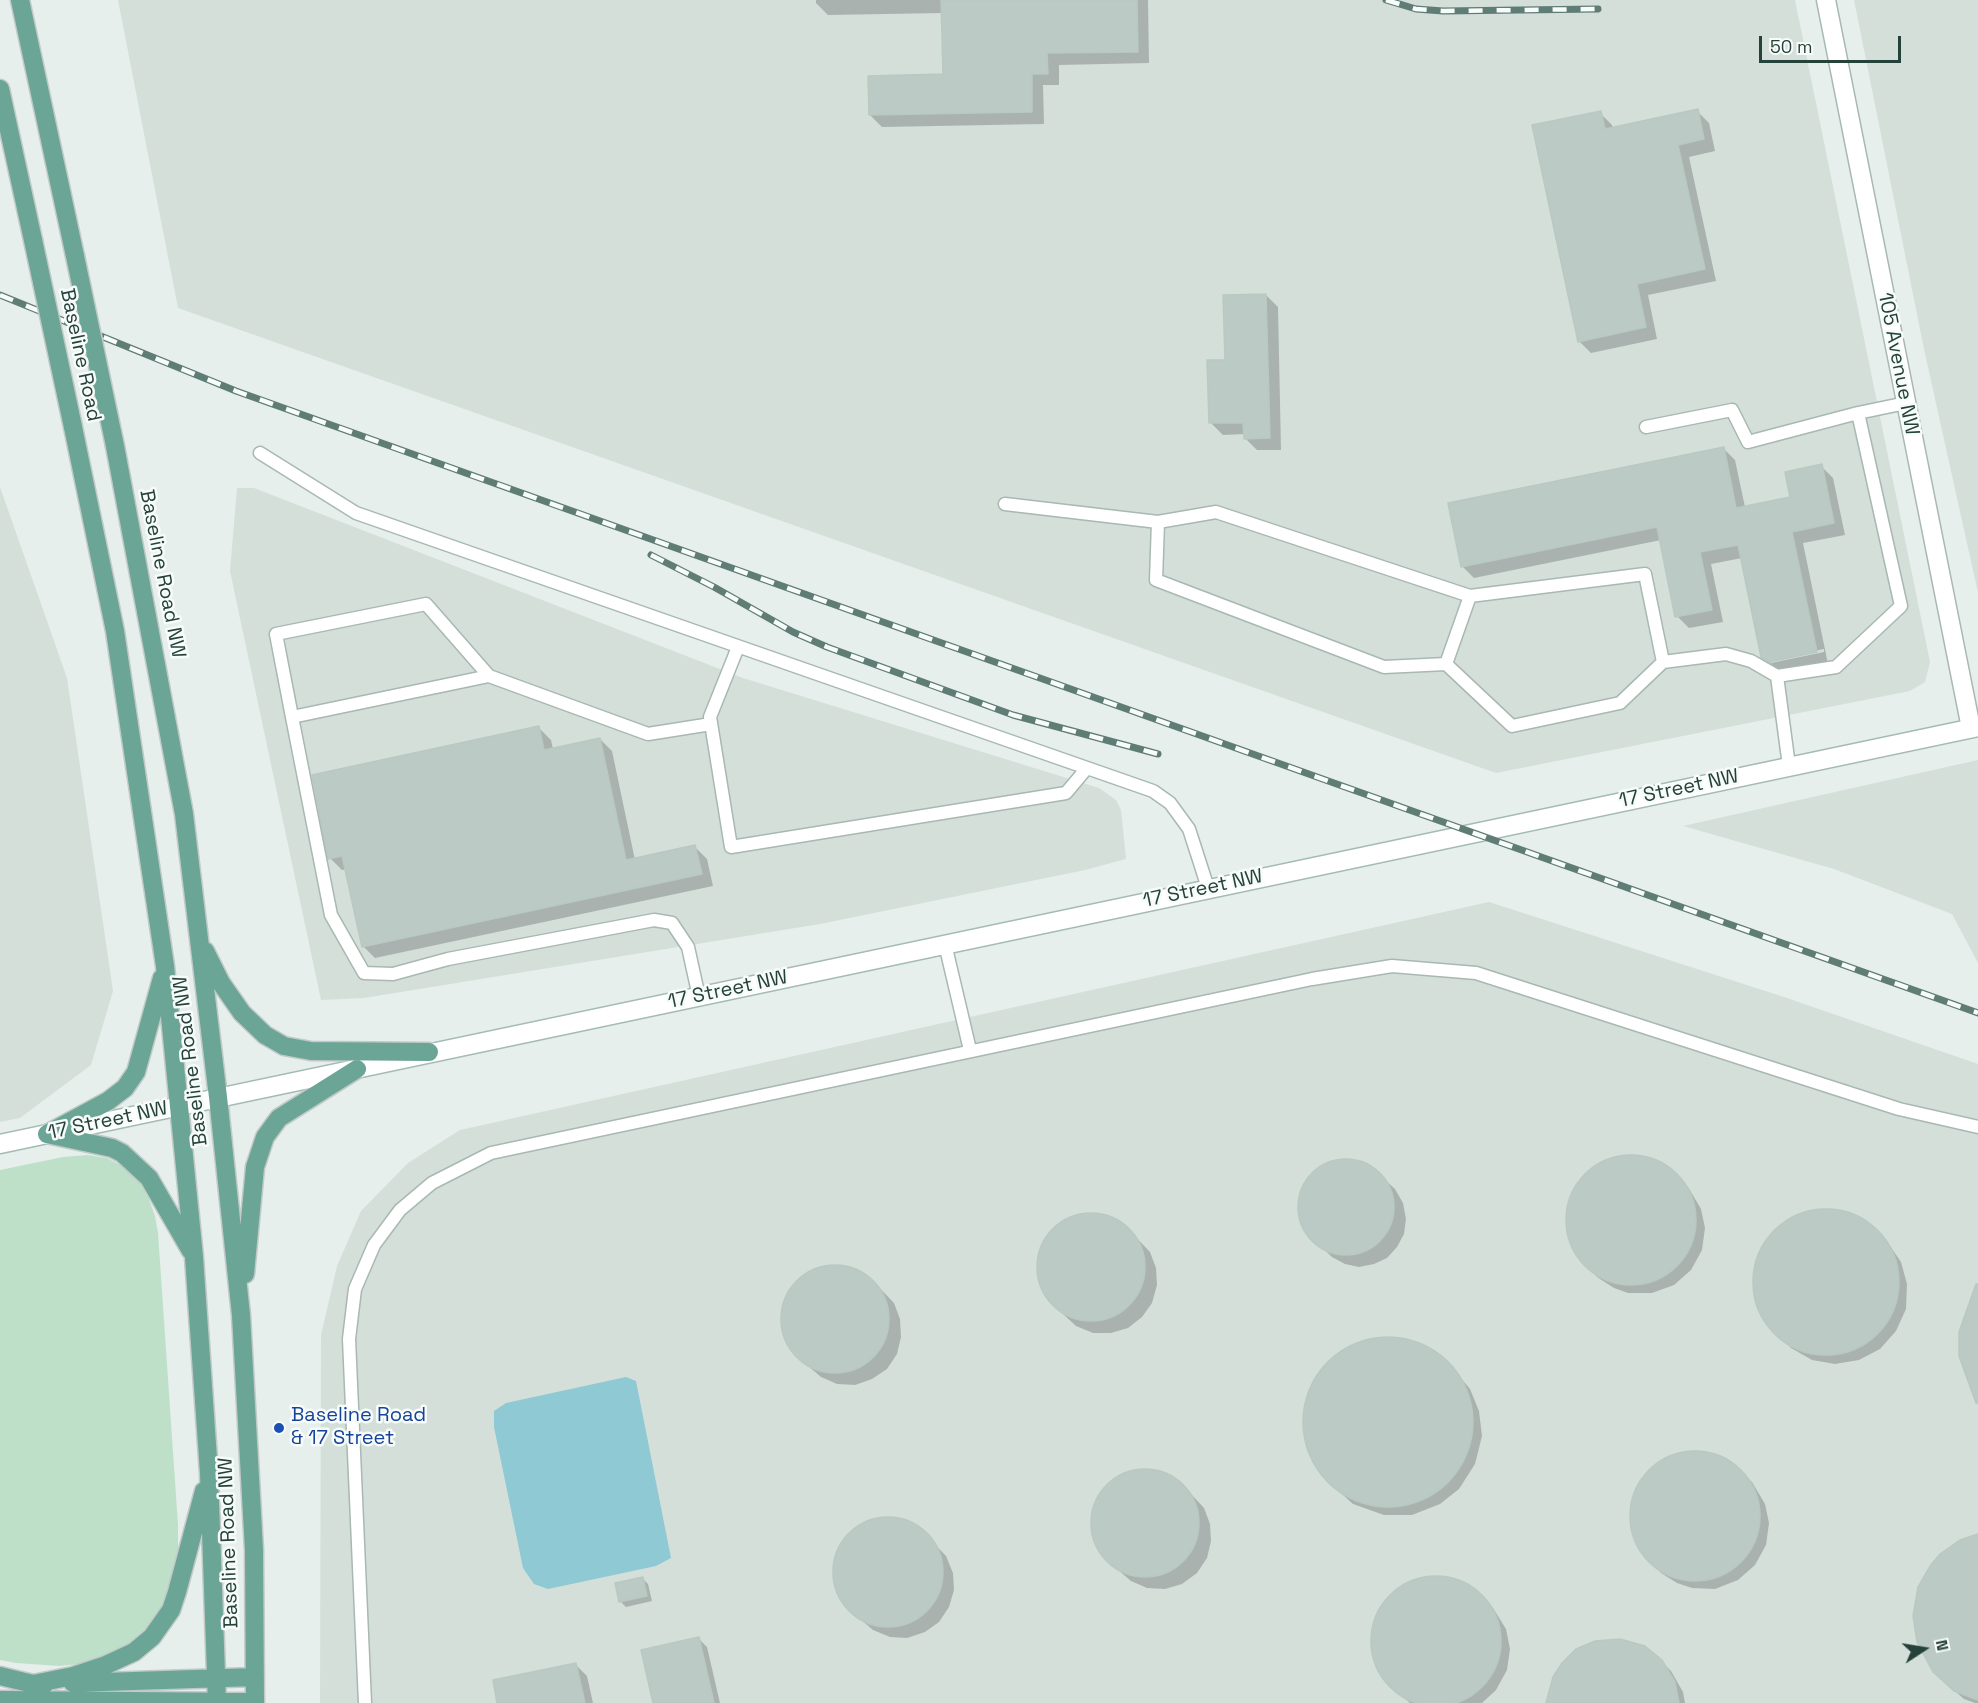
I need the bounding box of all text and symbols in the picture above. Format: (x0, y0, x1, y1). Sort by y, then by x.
scale bar (1762, 24, 1904, 62)
text: 50 m (1770, 35, 1812, 58)
street label: Baseline Road (54, 286, 106, 424)
street label: 105 Avenue NW (1872, 291, 1924, 437)
street label: Baseline Road NW (134, 488, 190, 660)
street label: 17 Street NW (1617, 765, 1741, 813)
street label: 17 Street NW (1141, 865, 1265, 913)
street label: 17 Street NW (666, 966, 790, 1014)
street label: Baseline Road NW (169, 975, 213, 1147)
street label: 17 Street NW (46, 1097, 170, 1145)
place label: Baseline Road & 17 Street (291, 1404, 426, 1451)
marker: Baseline Road & 17 Street (272, 1421, 286, 1435)
street label: Baseline Road NW (214, 1457, 244, 1629)
north arrow (1894, 1619, 1954, 1679)
text: N (1931, 1638, 1953, 1653)

